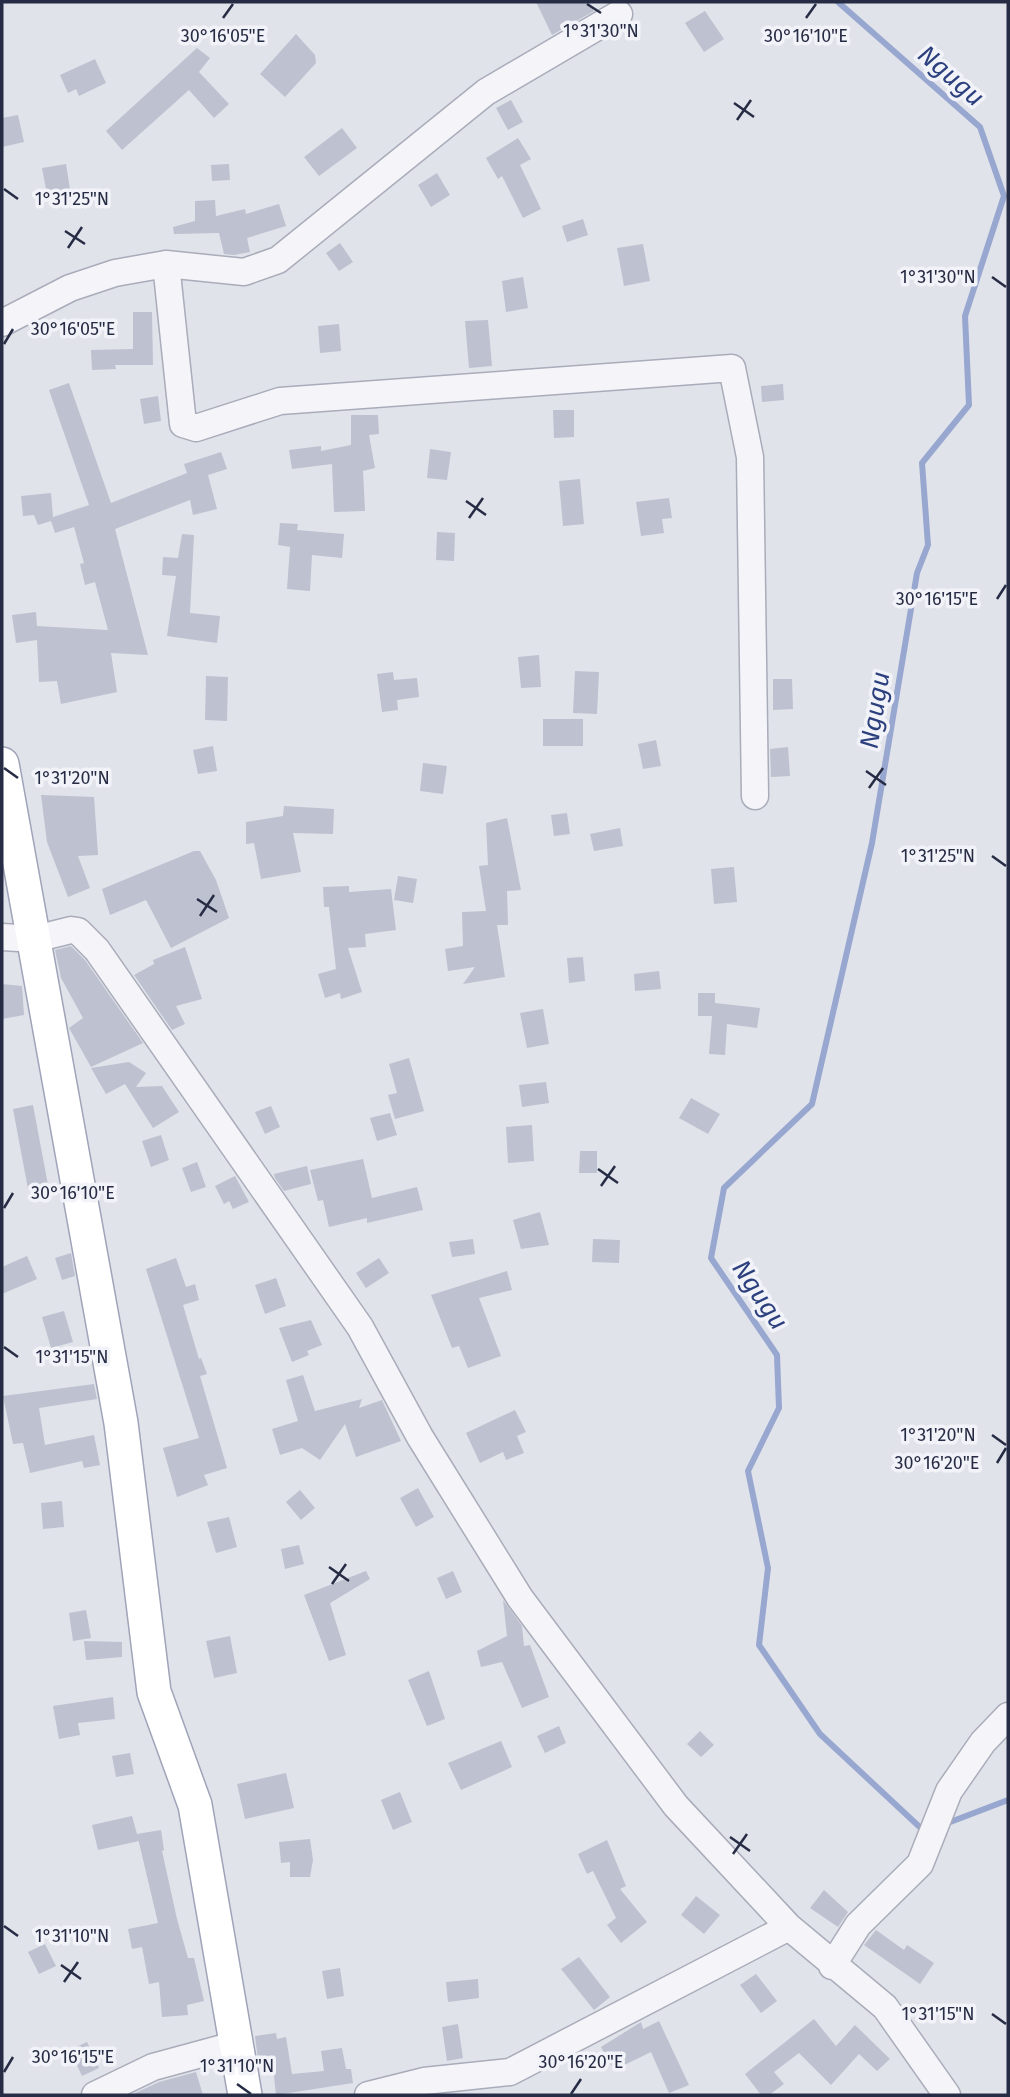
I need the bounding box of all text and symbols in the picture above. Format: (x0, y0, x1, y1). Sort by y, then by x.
text: 1°31'30"N (563, 20, 639, 42)
text: 30°16'05"E (181, 25, 265, 47)
text: 30°16'10"E (764, 25, 848, 47)
water label: Ngugu (912, 39, 990, 113)
text: 1°31'25"N (35, 188, 109, 210)
text: 1°31'30"N (900, 266, 976, 288)
text: 30°16'05"E (31, 318, 115, 340)
text: 30°16'15"E (896, 588, 978, 610)
water label: Ngugu (854, 669, 896, 751)
text: 1°31'20"N (34, 767, 110, 789)
text: 1°31'25"N (901, 845, 975, 867)
text: 30°16'10"E (31, 1182, 115, 1204)
water label: Ngugu (725, 1254, 795, 1336)
text: 1°31'15"N (35, 1346, 109, 1368)
text: 1°31'20"N (900, 1424, 976, 1446)
text: 30°16'20"E (895, 1452, 980, 1474)
text: 1°31'10"N (35, 1925, 109, 1947)
text: 1°31'15"N (901, 2003, 975, 2025)
text: 30°16'15"E (32, 2046, 114, 2068)
text: 30°16'20"E (539, 2051, 624, 2073)
text: 1°31'10"N (200, 2055, 274, 2077)

